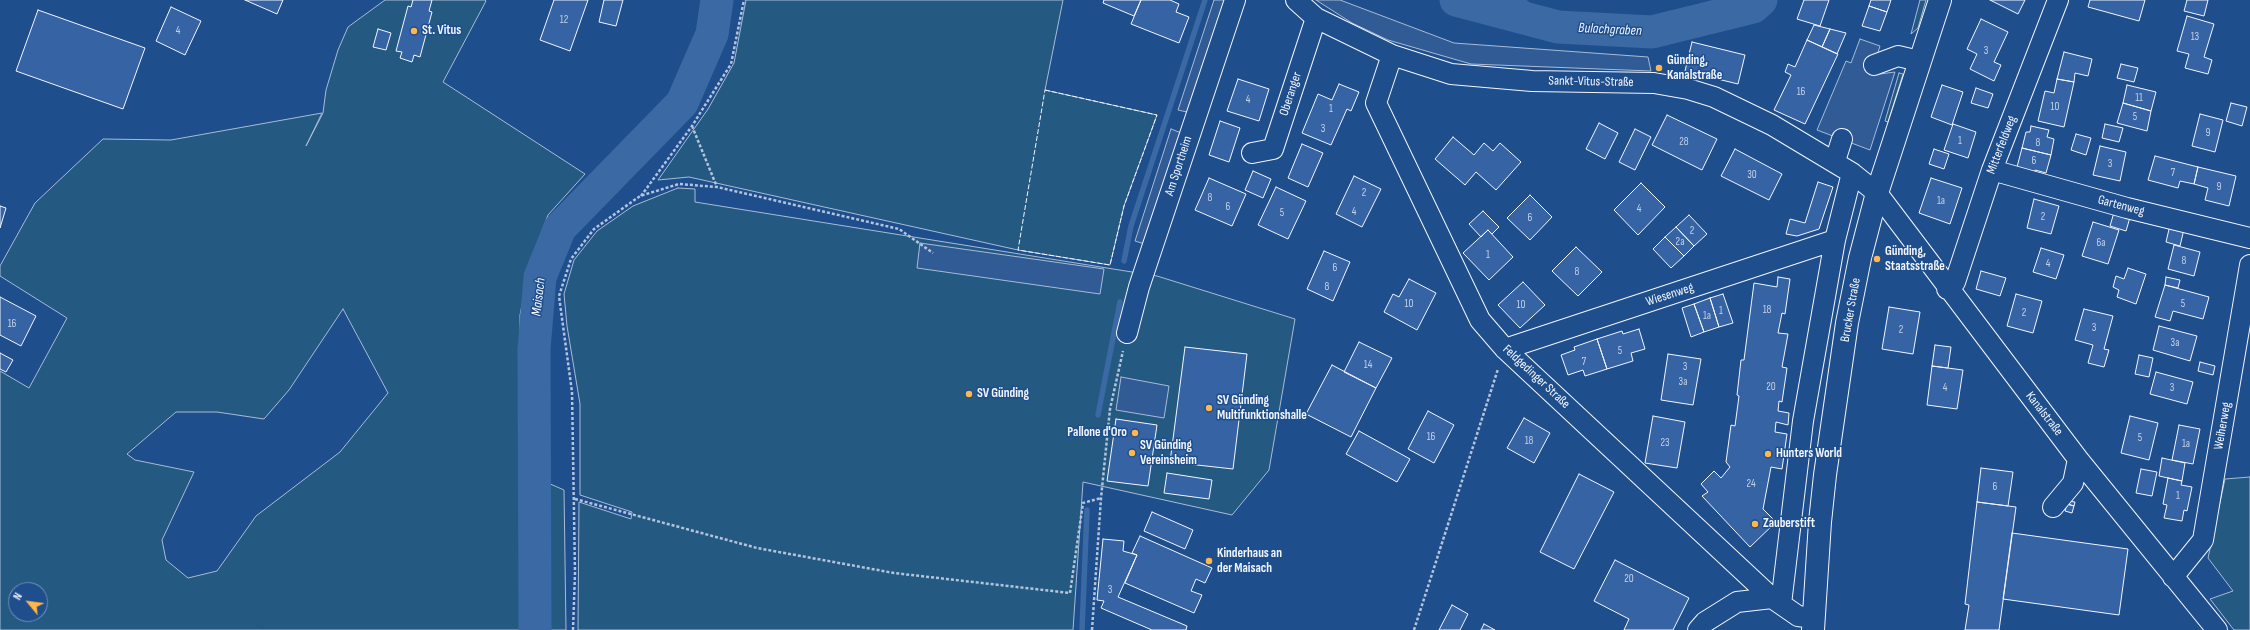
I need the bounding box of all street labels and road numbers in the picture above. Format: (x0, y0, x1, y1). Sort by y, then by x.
street label: Oberanger (1277, 70, 1305, 118)
street label: Sankt-Vitus-Straße (1548, 73, 1634, 91)
street label: Mitterfeldweg (1984, 114, 2020, 176)
street label: Am Sportheim (1162, 134, 1196, 198)
street label: Gartenweg (2096, 192, 2146, 220)
street label: Brucker Straße (1838, 277, 1864, 343)
street label: Wiesenweg (1644, 280, 1696, 310)
street label: Feldgedinger Straße (1499, 342, 1573, 412)
street label: Kanalstraße (2022, 389, 2066, 439)
street label: Weiherweg (2211, 401, 2235, 451)

